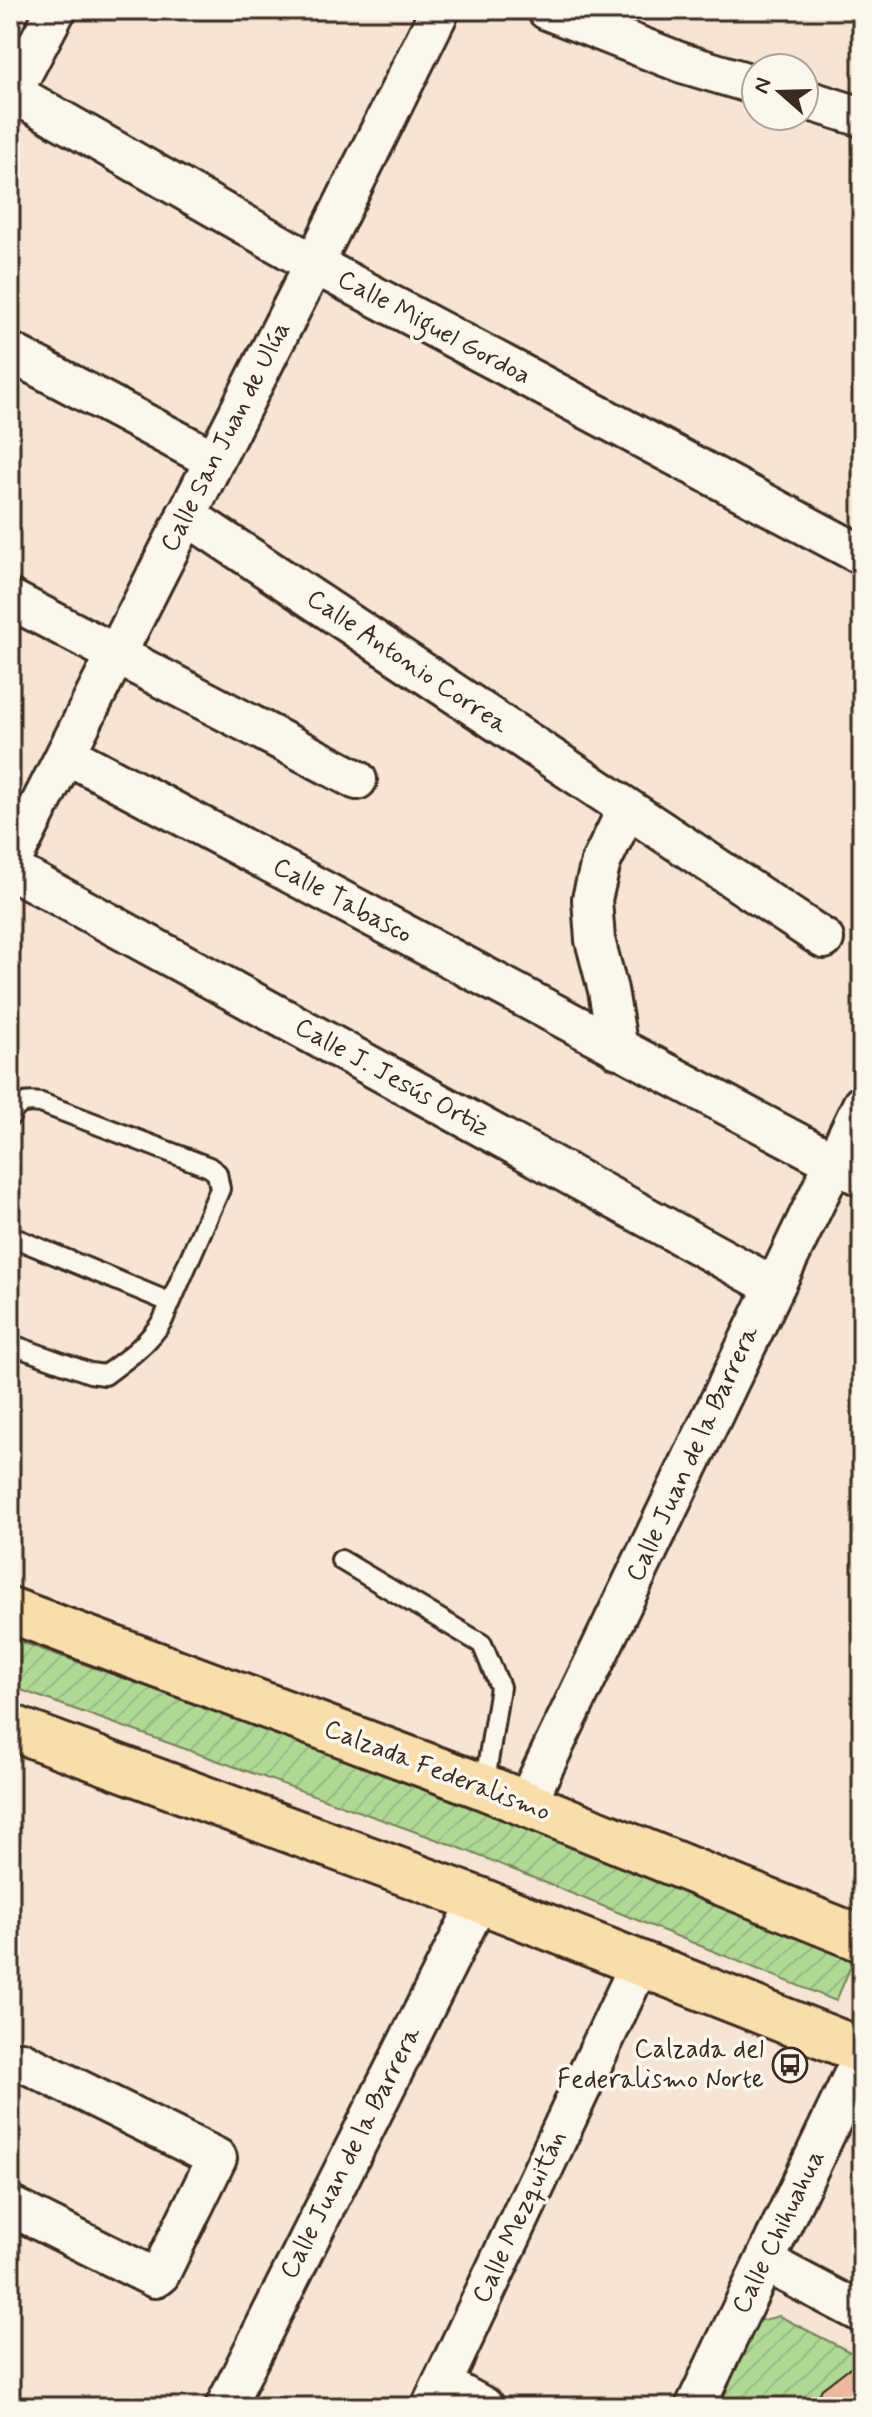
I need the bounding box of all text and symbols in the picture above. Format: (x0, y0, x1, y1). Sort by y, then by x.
north arrow (740, 52, 820, 132)
text: N (747, 74, 779, 98)
street label: Calle Miguel Gordoa (330, 263, 537, 396)
street label: Calle San Juan de Ulúa (153, 316, 299, 558)
street label: Calle Antonio Correa (300, 582, 515, 742)
street label: Calle Tabasco (266, 850, 418, 952)
street label: Calle J. Jesús Ortiz (288, 1010, 496, 1146)
street label: Calle Juan de la Barrera (619, 1320, 768, 1588)
street label: Calzada Federalismo (319, 1712, 555, 1830)
street label: Calle Juan de la Barrera (273, 2021, 430, 2285)
place label: Calzada del Federalismo Norte (557, 2033, 764, 2097)
bus stop icon: Calzada del Federalismo Norte (771, 2046, 809, 2084)
street label: Calle Mezquitán (465, 2125, 575, 2309)
street label: Calle Chihuahua (725, 2144, 833, 2320)

